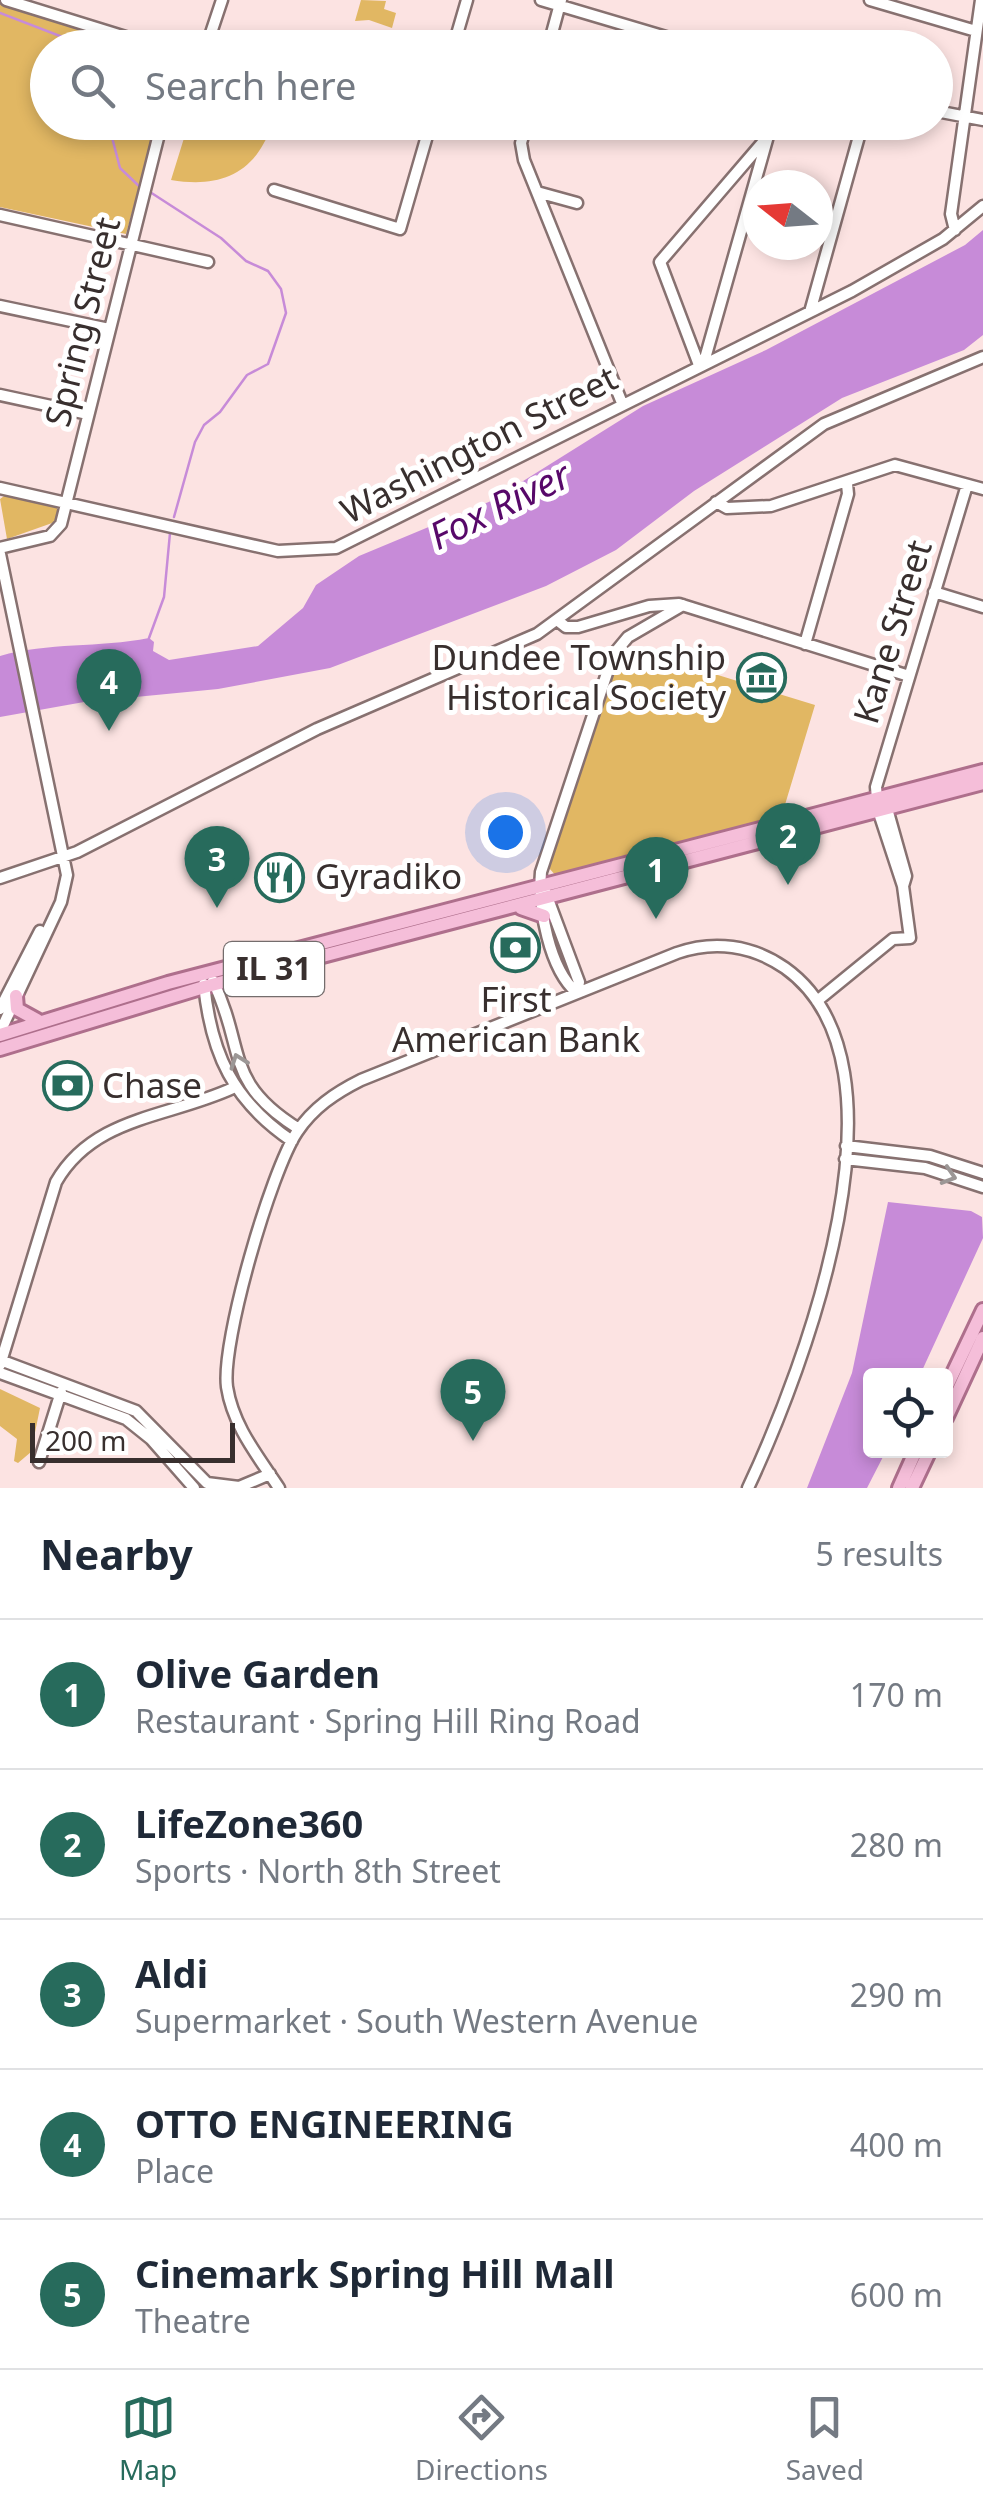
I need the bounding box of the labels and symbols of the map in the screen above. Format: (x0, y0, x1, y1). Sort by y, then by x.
north arrow (743, 170, 833, 260)
street label: Spring Street (33, 212, 130, 431)
street label: Washington Street (332, 354, 625, 534)
water label: Fox River (420, 447, 580, 561)
street label: Kane Street (841, 534, 942, 729)
place label: Dundee Township Historical Society (432, 633, 726, 720)
pin: 4 (76, 648, 142, 731)
museum icon: Dundee Township Historical Society (735, 652, 787, 704)
pin: 2 (756, 802, 820, 885)
your location (480, 807, 531, 858)
pin: 3 (184, 826, 250, 908)
pin: 1 (624, 836, 688, 919)
restaurant icon: Gyradiko (254, 851, 306, 903)
place label: Gyradiko (315, 852, 462, 899)
bank icon: First American Bank (490, 922, 542, 974)
road number: IL 31 (224, 942, 324, 996)
place label: First American Bank (392, 975, 640, 1062)
one-way arrow (229, 1053, 250, 1070)
bank icon: Chase (41, 1060, 93, 1112)
place label: Chase (102, 1061, 202, 1108)
one-way arrow (940, 1164, 957, 1185)
pin: 5 (440, 1358, 506, 1441)
scale bar (30, 1418, 235, 1462)

